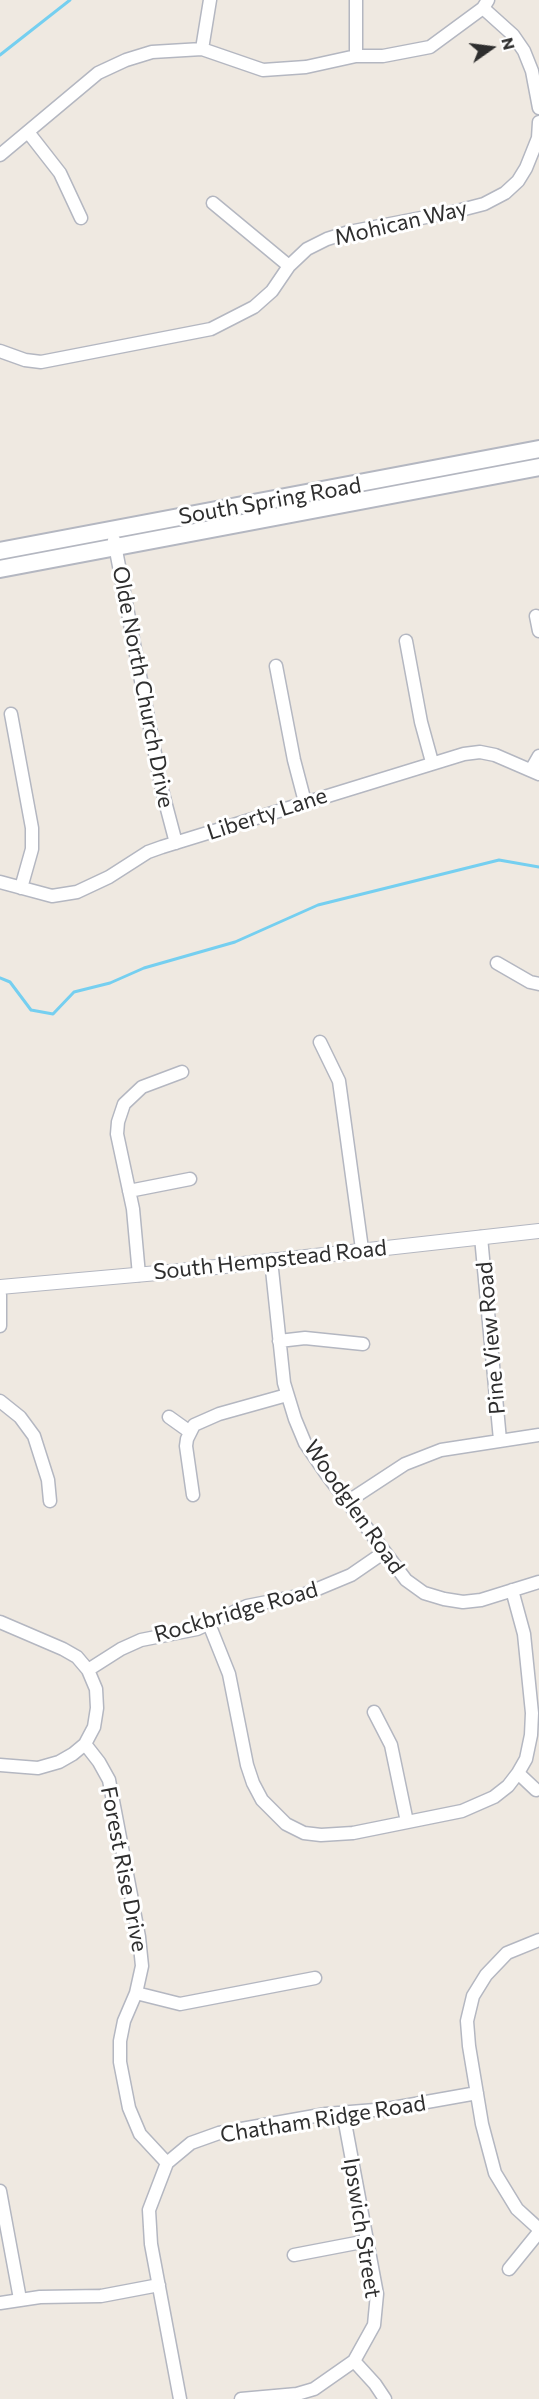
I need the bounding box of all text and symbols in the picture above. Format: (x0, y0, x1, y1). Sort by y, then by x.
north arrow (461, 18, 521, 78)
text: N (498, 35, 520, 52)
street label: Mohican Way (332, 195, 470, 251)
street label: South Spring Road (177, 472, 363, 530)
street label: Olde North Church Drive (107, 564, 179, 810)
street label: Liberty Lane (204, 782, 330, 846)
street label: South Hempstead Road (152, 1235, 388, 1285)
street label: Pine View Road (471, 1261, 511, 1415)
street label: Woodglen Road (298, 1435, 410, 1579)
street label: Rockbridge Road (151, 1576, 321, 1648)
street label: Forest Rise Drive (95, 1784, 153, 1954)
street label: Chatham Ridge Road (218, 2090, 428, 2148)
street label: Ipswich Street (338, 2156, 386, 2300)

